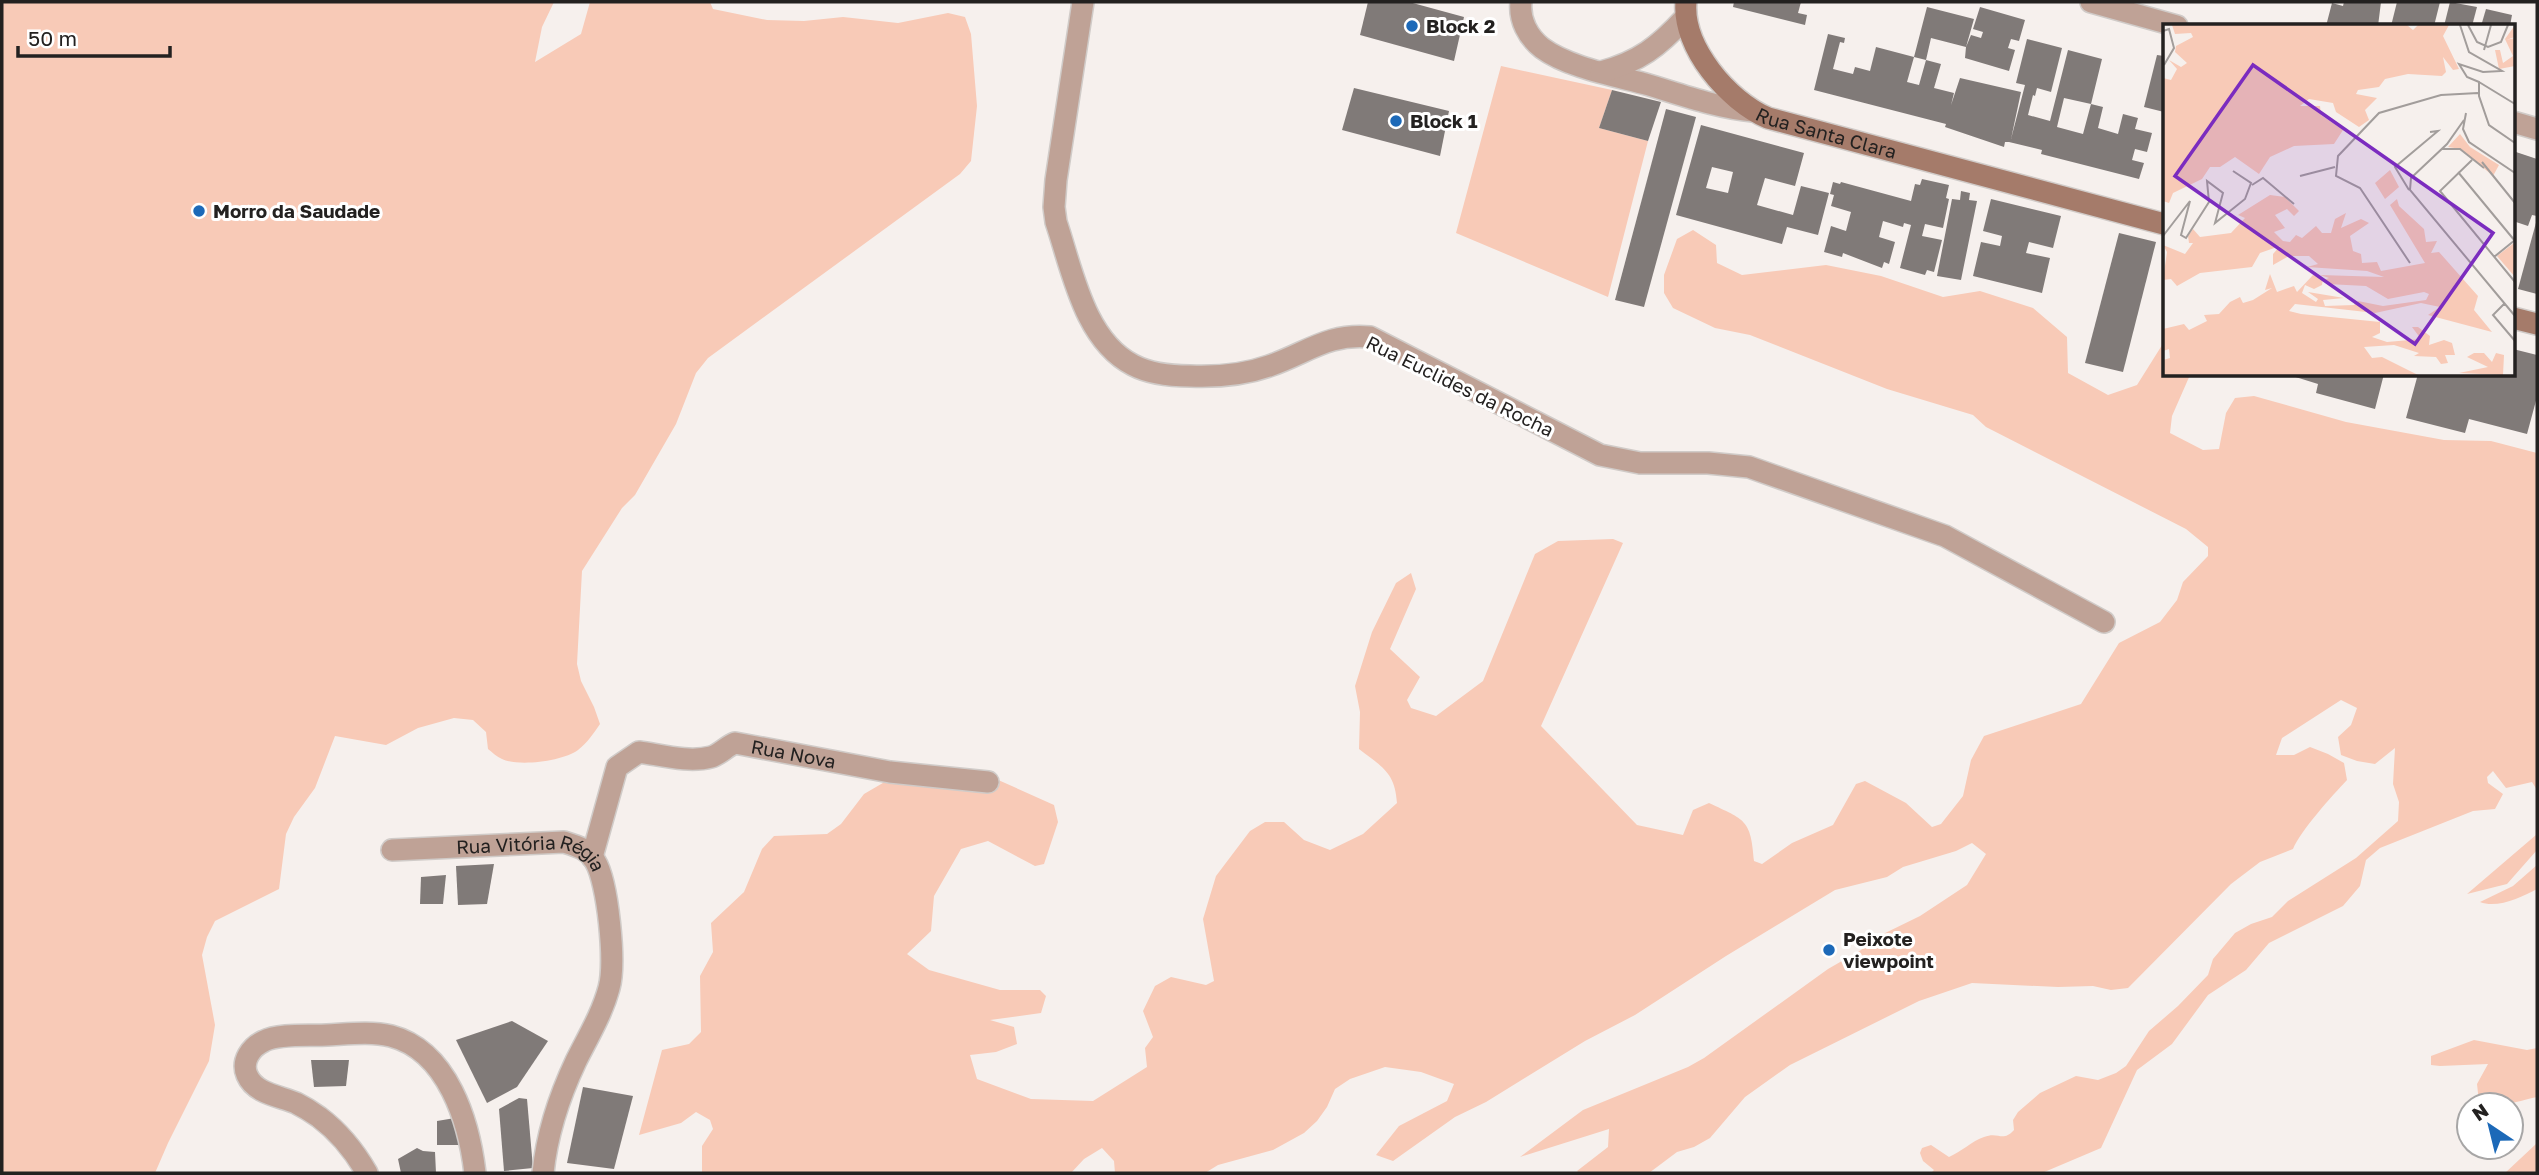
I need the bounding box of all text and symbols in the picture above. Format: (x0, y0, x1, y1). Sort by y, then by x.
scale bar (18, 14, 170, 58)
place label: Block 2 (1426, 14, 1495, 37)
marker: Block 2 (1404, 18, 1420, 34)
inset map (2163, 24, 2514, 376)
text: 50 m (28, 25, 77, 51)
street label: Rua Santa Clara (1752, 102, 1899, 163)
place label: Block 1 (1410, 109, 1478, 132)
marker: Block 1 (1388, 113, 1404, 129)
place label: Morro da Saudade (213, 199, 380, 222)
marker: Morro da Saudade (191, 203, 207, 219)
street label: Rua Euclides da Rocha (1363, 330, 1558, 441)
street label: Rua Nova (749, 734, 838, 773)
street label: Rua Vitória Régia (456, 829, 610, 875)
place label: Peixote viewpoint (1843, 927, 1934, 972)
marker: Peixote viewpoint (1821, 942, 1837, 958)
north arrow (2455, 1091, 2525, 1161)
text: N (2467, 1098, 2492, 1125)

